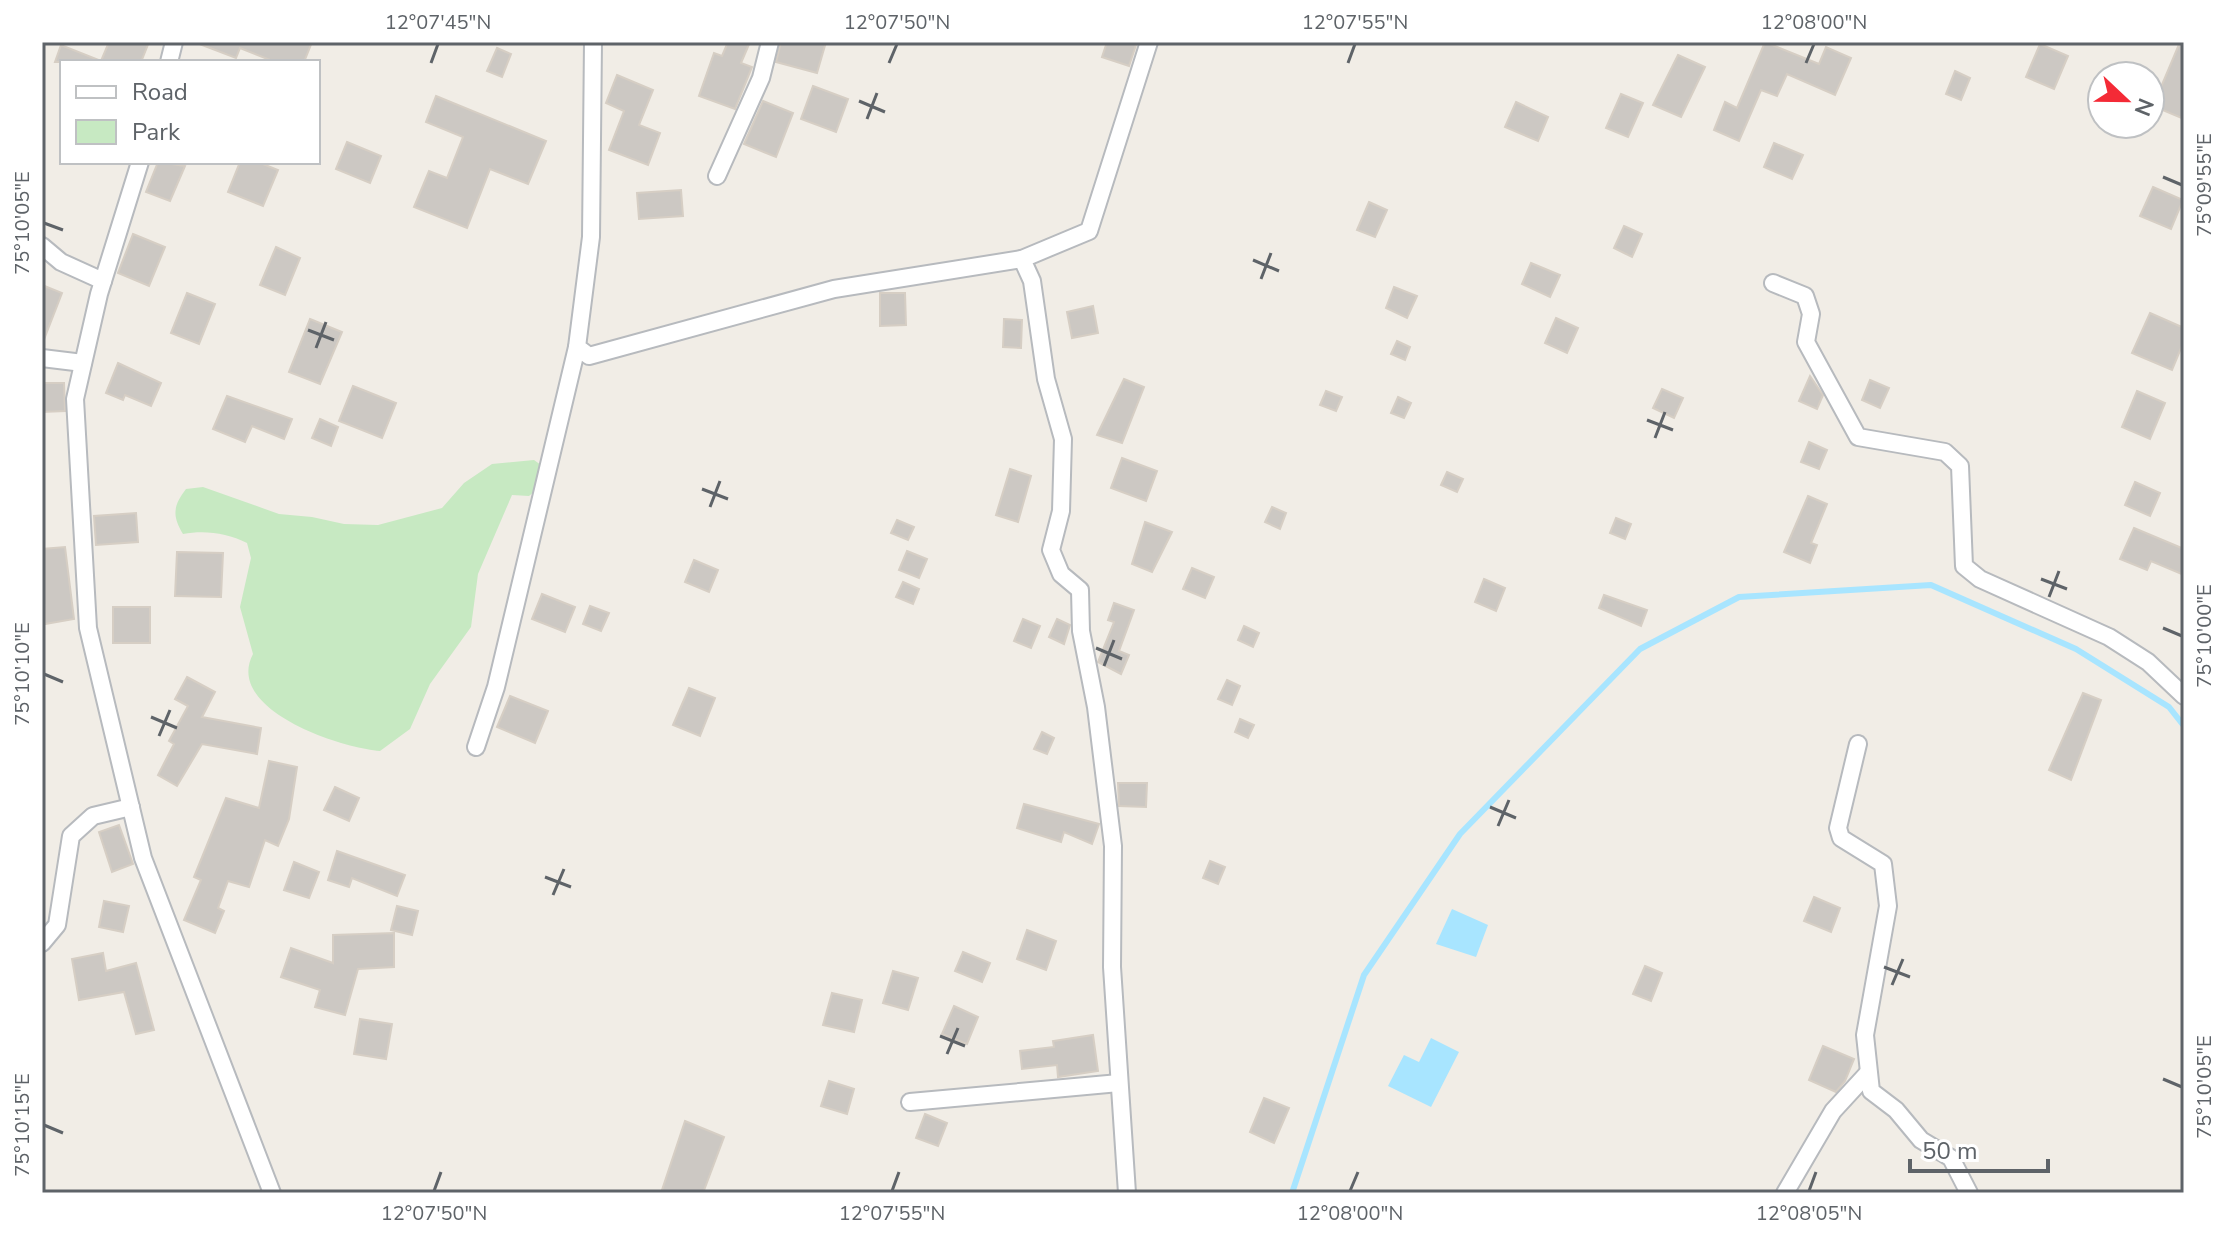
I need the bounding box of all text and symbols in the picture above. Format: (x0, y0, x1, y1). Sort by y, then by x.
text: 12°07'45"N (385, 9, 491, 36)
text: 12°07'50"N (844, 9, 950, 36)
text: 12°07'55"N (1302, 9, 1408, 36)
text: 12°08'00"N (1761, 9, 1867, 36)
legend (60, 60, 320, 164)
north arrow (2086, 60, 2166, 140)
text: Road (132, 76, 188, 108)
text: N (2127, 94, 2161, 120)
text: Park (132, 116, 181, 148)
text: 75°09'55"E (2191, 133, 2218, 237)
text: 75°10'05"E (9, 171, 36, 275)
text: 75°10'00"E (2191, 584, 2218, 688)
text: 75°10'10"E (9, 622, 36, 726)
text: 75°10'05"E (2191, 1035, 2218, 1139)
text: 75°10'15"E (9, 1073, 36, 1177)
scale bar (1910, 1123, 2048, 1173)
text: 50 m (1922, 1135, 1978, 1167)
text: 12°07'50"N (381, 1200, 487, 1227)
text: 12°07'55"N (839, 1200, 945, 1227)
text: 12°08'00"N (1297, 1200, 1403, 1227)
text: 12°08'05"N (1756, 1200, 1862, 1227)

